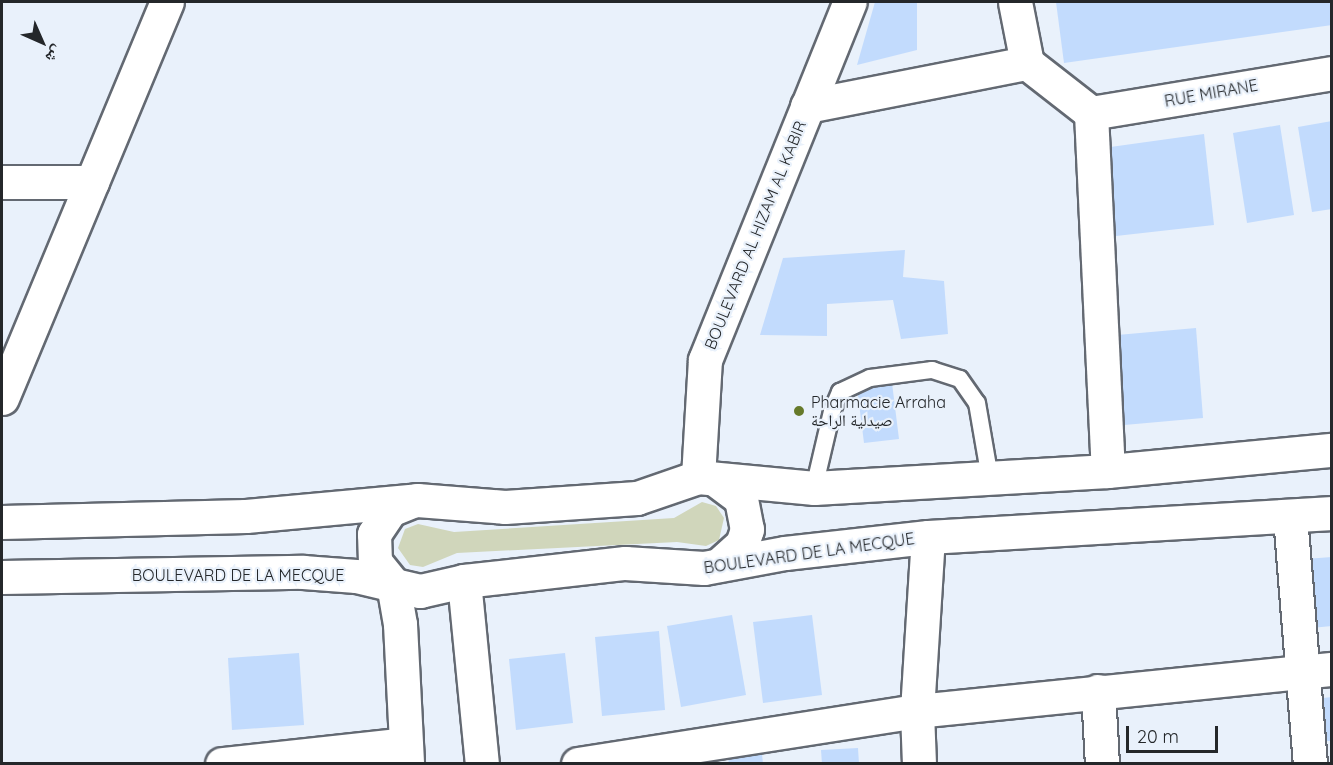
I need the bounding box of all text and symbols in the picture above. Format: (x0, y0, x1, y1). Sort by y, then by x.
north arrow (12, 12, 72, 72)
text: ش (42, 42, 68, 68)
street label: RUE MIRANE (1163, 75, 1259, 111)
street label: BOULEVARD AL HIZAM AL KABIR (700, 118, 810, 352)
place label: Pharmacie Arraha صيدلية الراحة (811, 392, 946, 430)
marker: Pharmacie Arraha صيدلية الراحة (792, 404, 806, 418)
street label: BOULEVARD DE LA MECQUE (702, 529, 916, 577)
street label: BOULEVARD DE LA MECQUE (132, 565, 344, 585)
scale bar (1129, 714, 1220, 752)
text: 20 m (1137, 725, 1179, 748)

